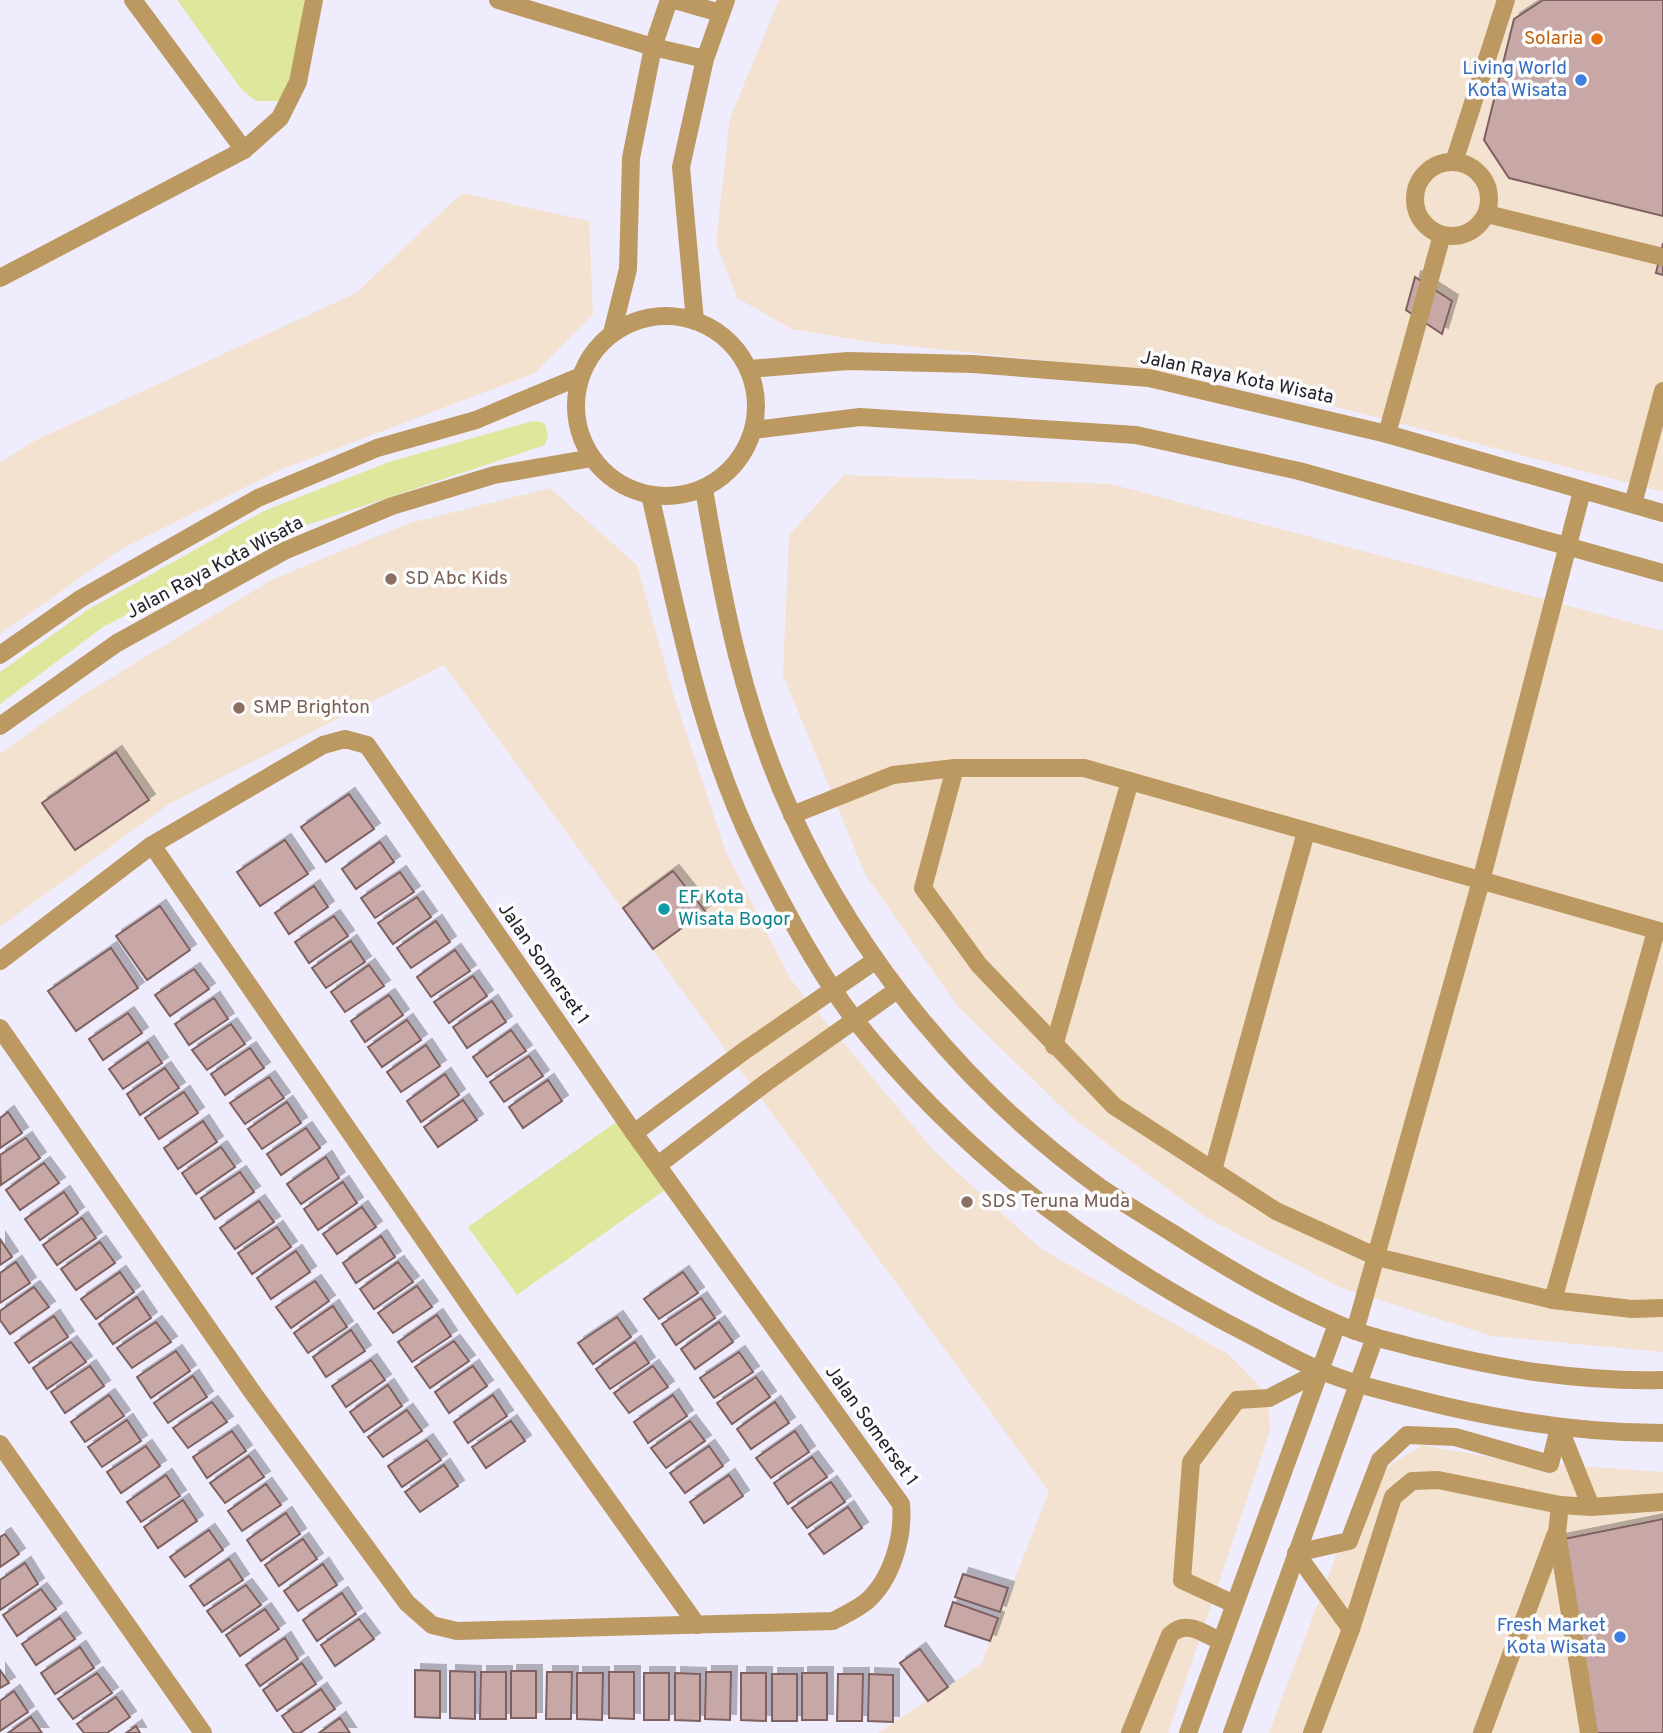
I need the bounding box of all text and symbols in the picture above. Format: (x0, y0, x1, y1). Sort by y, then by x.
place label: Solaria (1524, 27, 1583, 51)
marker: Solaria (1589, 31, 1605, 47)
place label: Living World Kota Wisata (1462, 57, 1567, 103)
marker: Living World Kota Wisata (1573, 72, 1589, 88)
street label: Jalan Raya Kota Wisata (1138, 346, 1336, 410)
street label: Jalan Raya Kota Wisata (122, 511, 308, 625)
place label: SD Abc Kids (405, 567, 508, 591)
marker: SD Abc Kids (383, 571, 399, 587)
place label: SMP Brighton (253, 696, 370, 720)
marker: SMP Brighton (231, 700, 247, 716)
place label: EF Kota Wisata Bogor (678, 886, 791, 932)
street label: Jalan Somerset 1 (492, 898, 594, 1030)
marker: EF Kota Wisata Bogor (656, 901, 672, 917)
place label: SDS Teruna Muda (981, 1190, 1130, 1214)
marker: SDS Teruna Muda (959, 1194, 975, 1210)
street label: Jalan Somerset 1 (819, 1361, 923, 1491)
place label: Fresh Market Kota Wisata (1497, 1614, 1606, 1660)
marker: Fresh Market Kota Wisata (1612, 1629, 1628, 1645)

